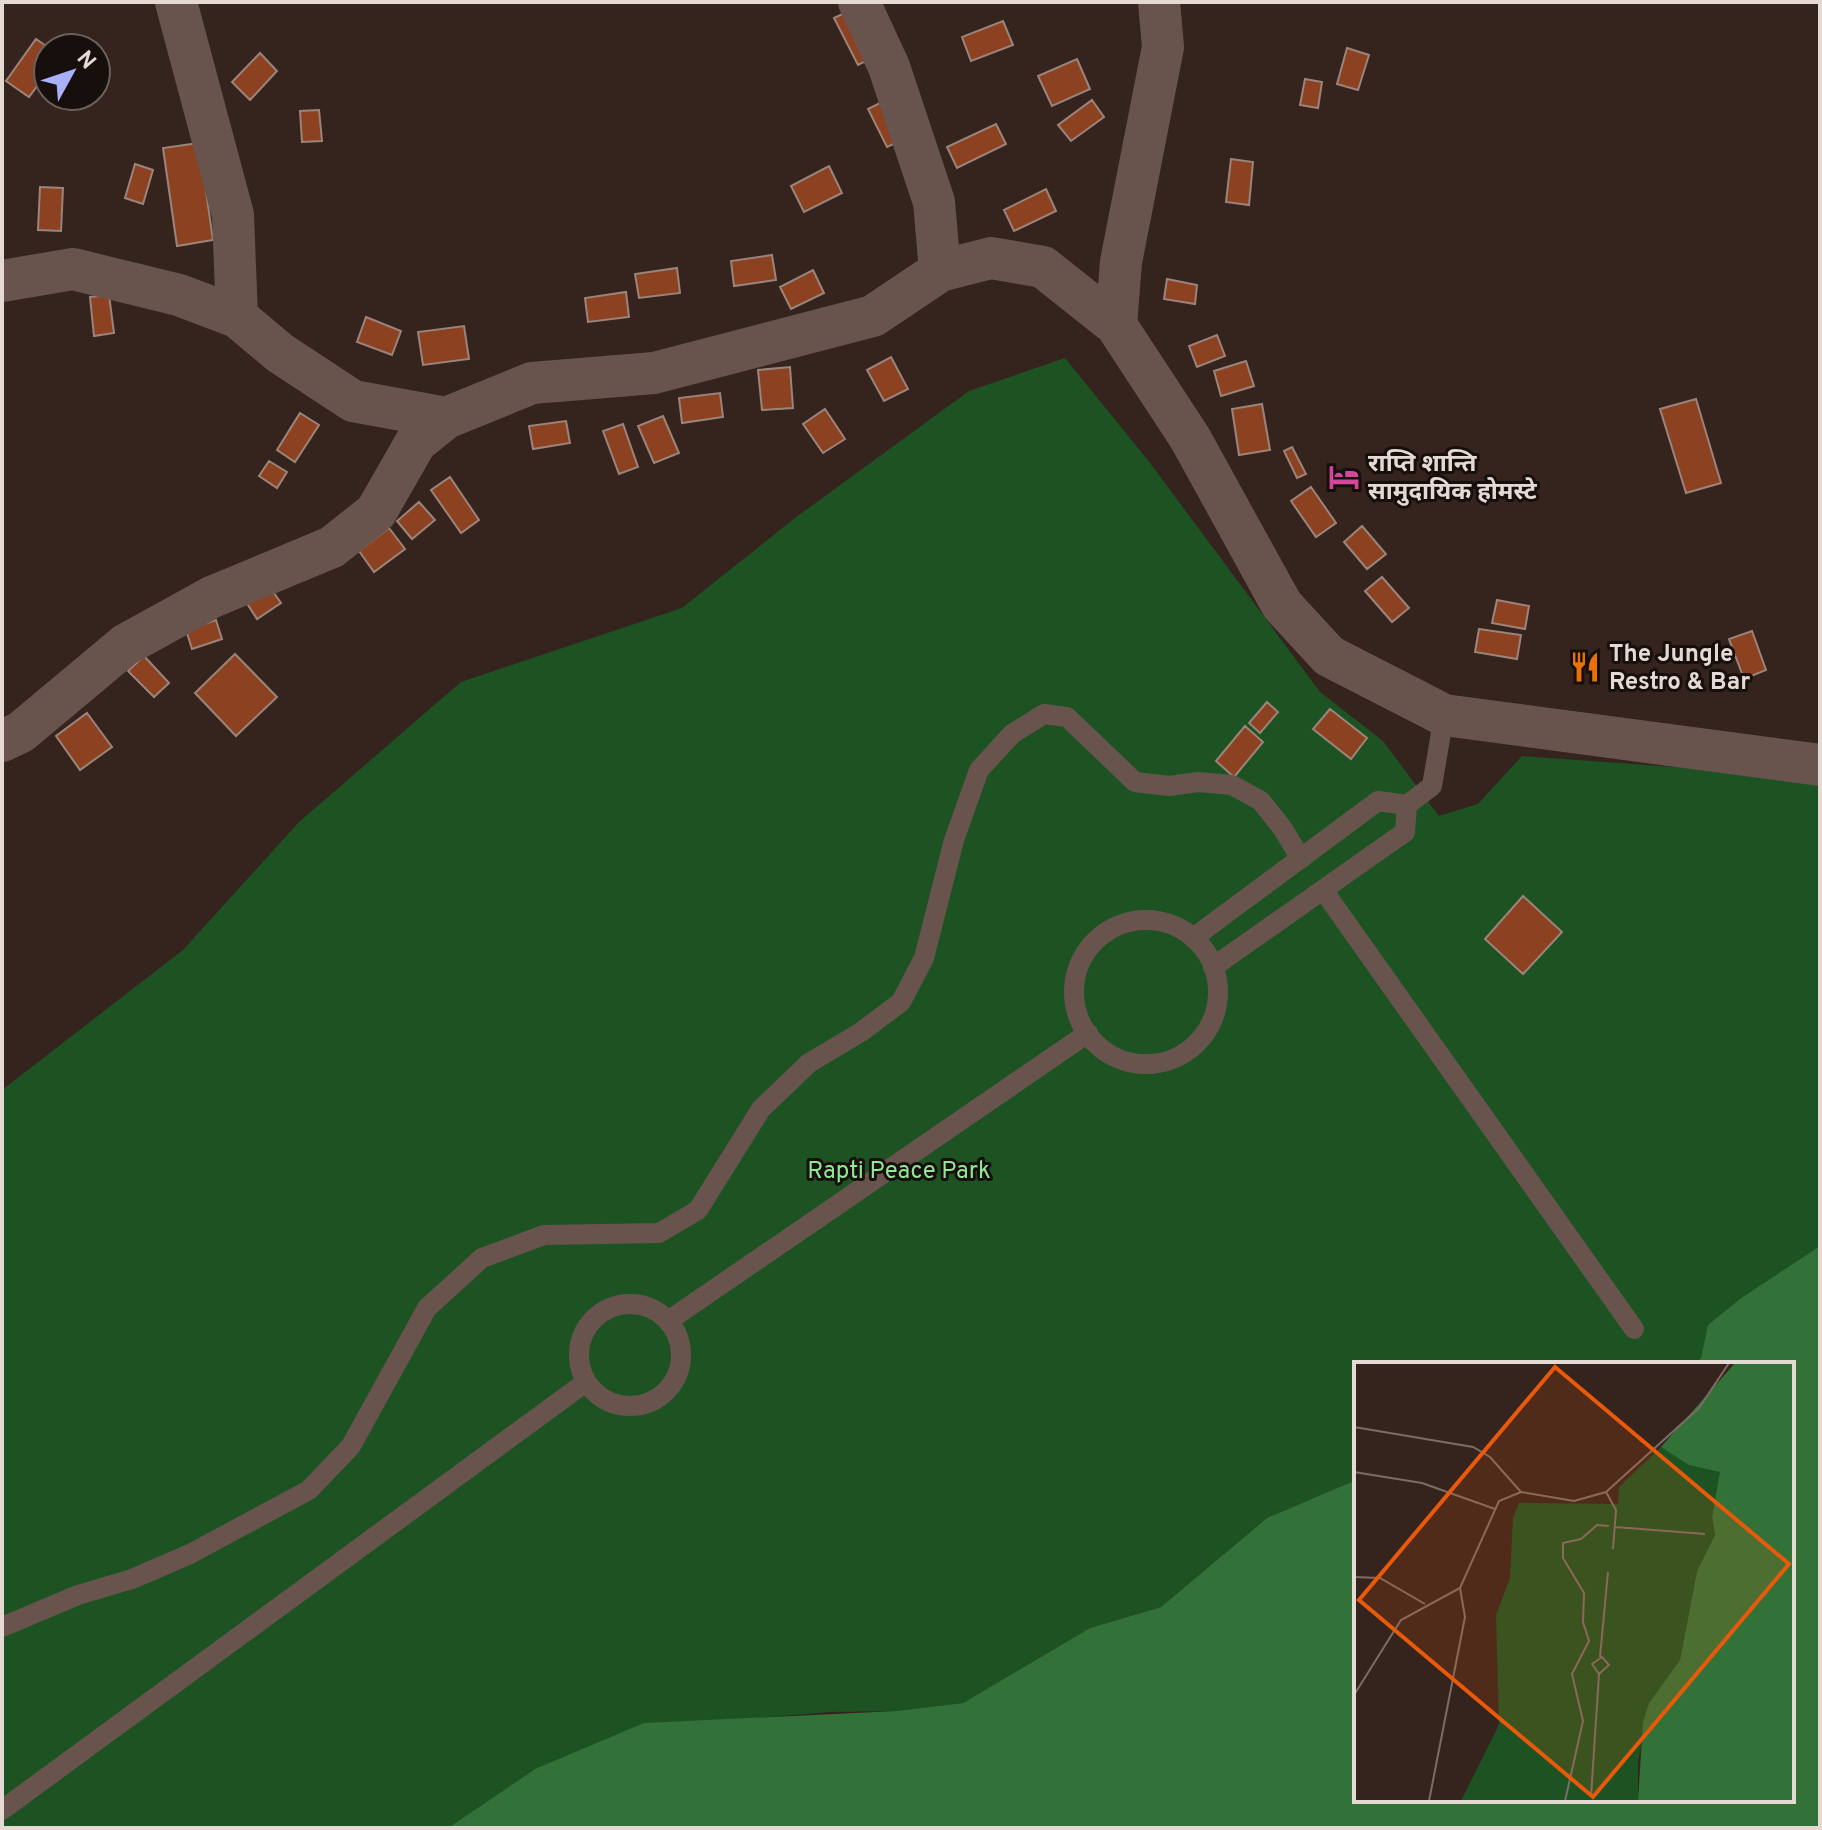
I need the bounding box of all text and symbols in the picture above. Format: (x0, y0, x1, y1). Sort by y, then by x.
north arrow (32, 32, 112, 112)
text: N (70, 46, 101, 75)
place label: राप्ति शान्ति सामुदायिक होमस्टे (1368, 449, 1538, 508)
hotel icon: राप्ति शान्ति सामुदायिक होमस्टे (1327, 460, 1361, 494)
place label: The Jungle Restro & Bar (1609, 640, 1750, 698)
restaurant icon: The Jungle Restro & Bar (1568, 650, 1602, 684)
park label: Rapti Peace Park (807, 1157, 991, 1187)
inset map (1354, 1362, 1794, 1802)

